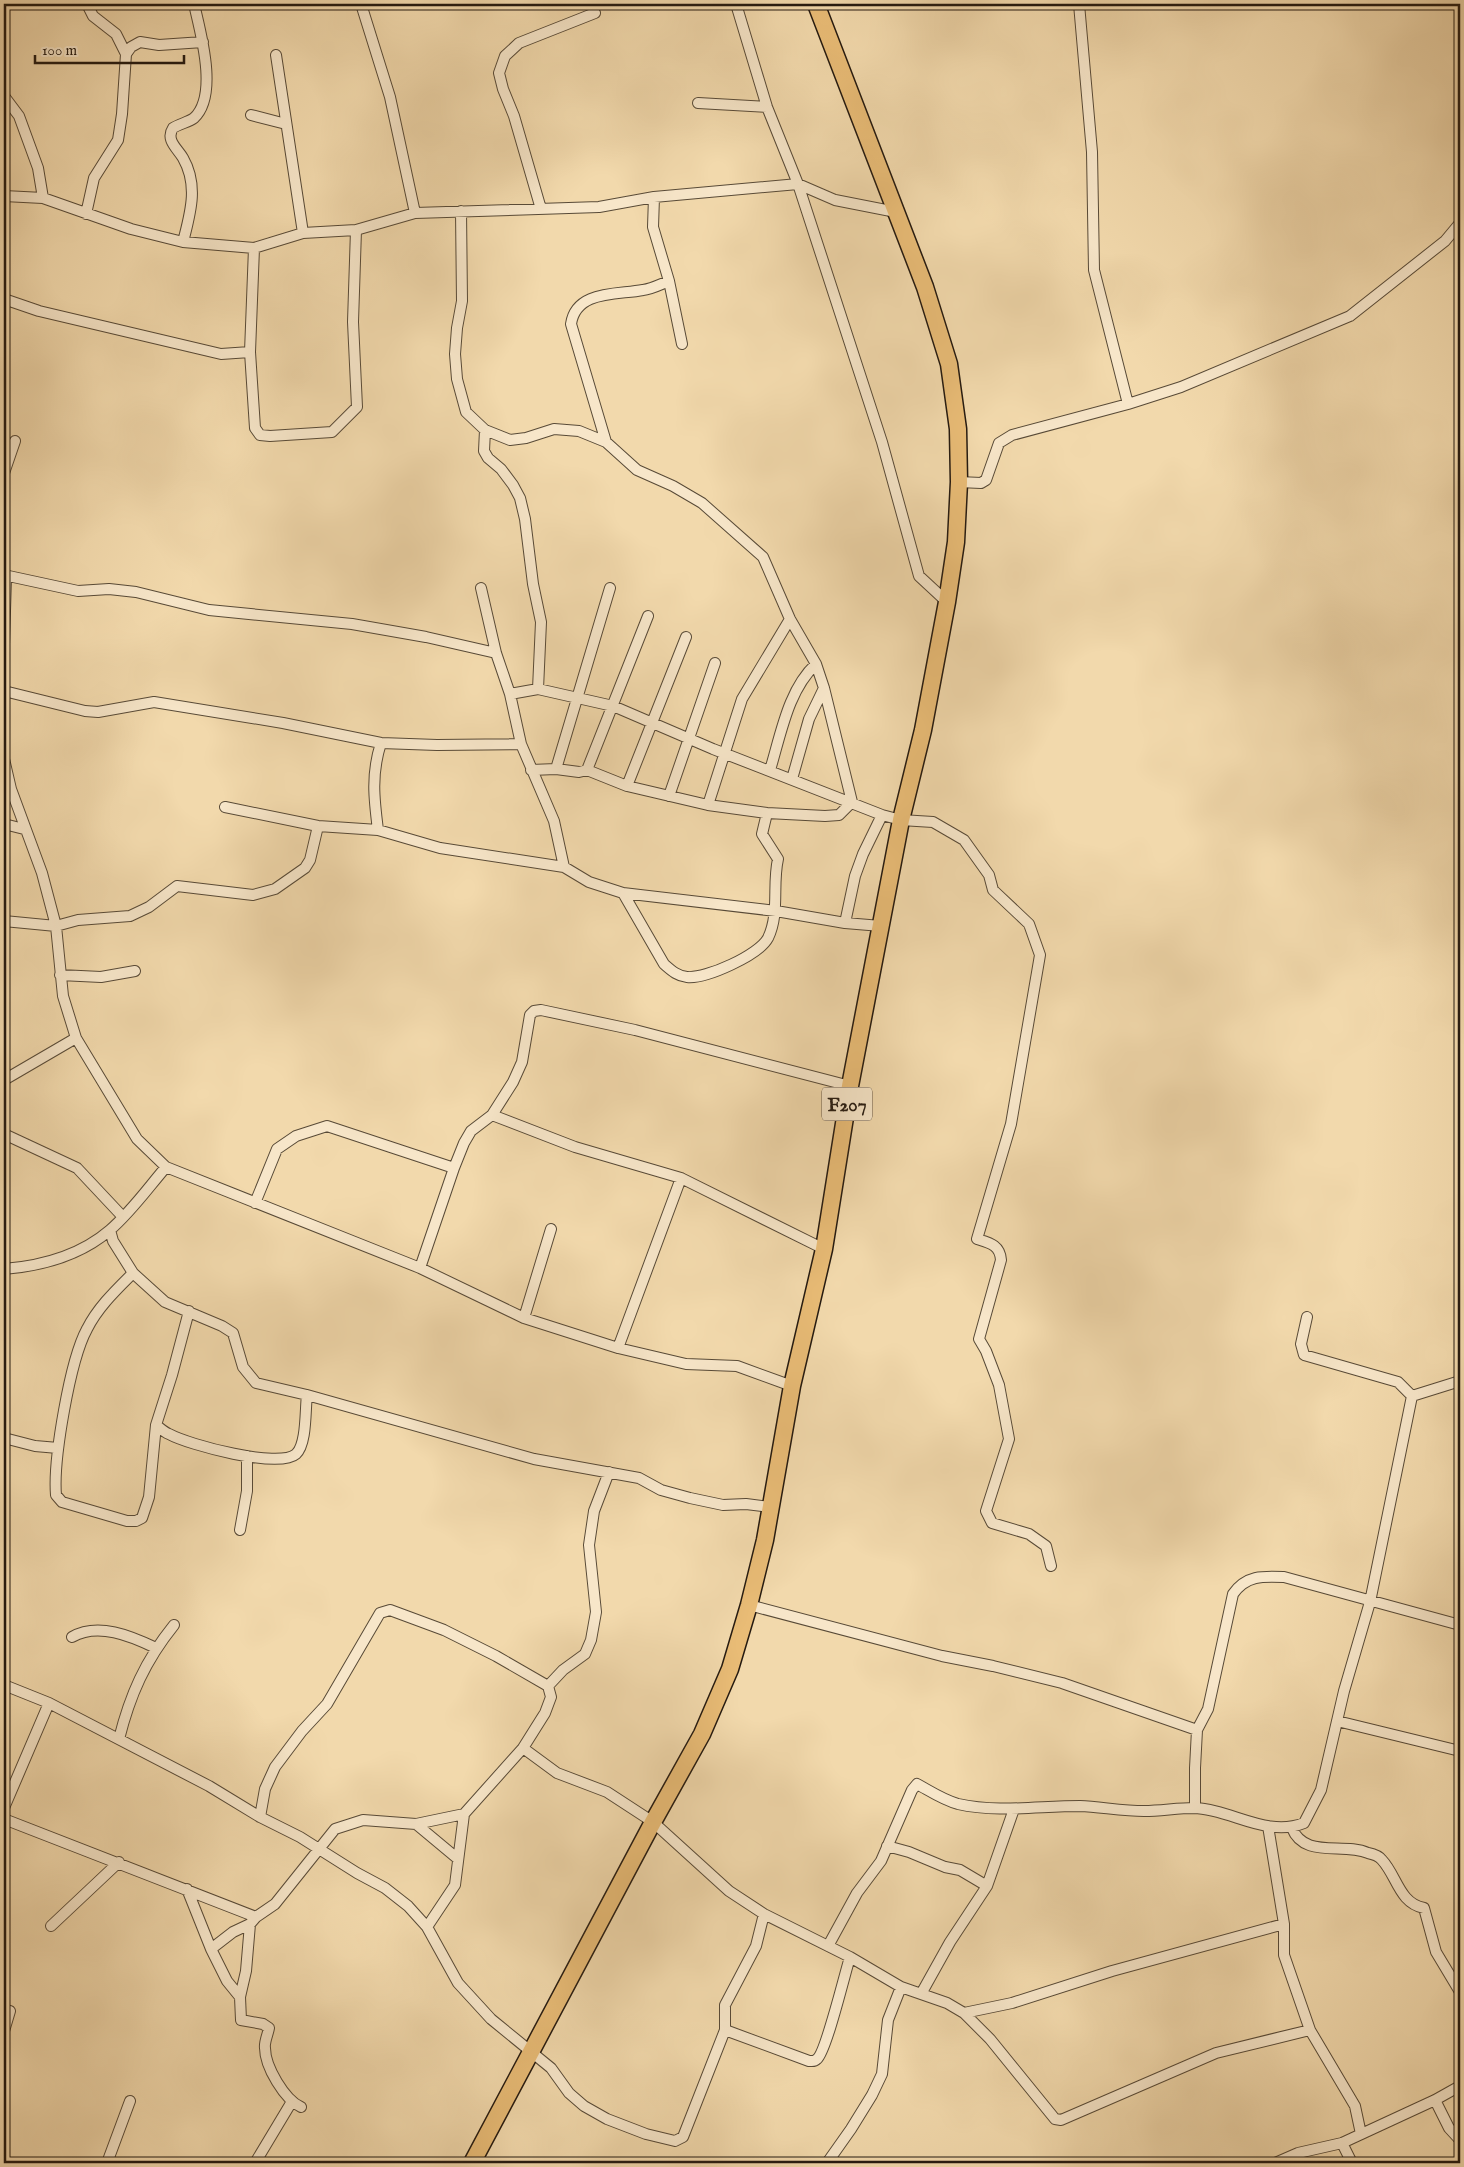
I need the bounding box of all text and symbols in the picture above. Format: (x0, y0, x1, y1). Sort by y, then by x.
scale bar (35, 32, 184, 64)
text: 100 m (42, 41, 78, 60)
road number: F207 (822, 1088, 872, 1120)

